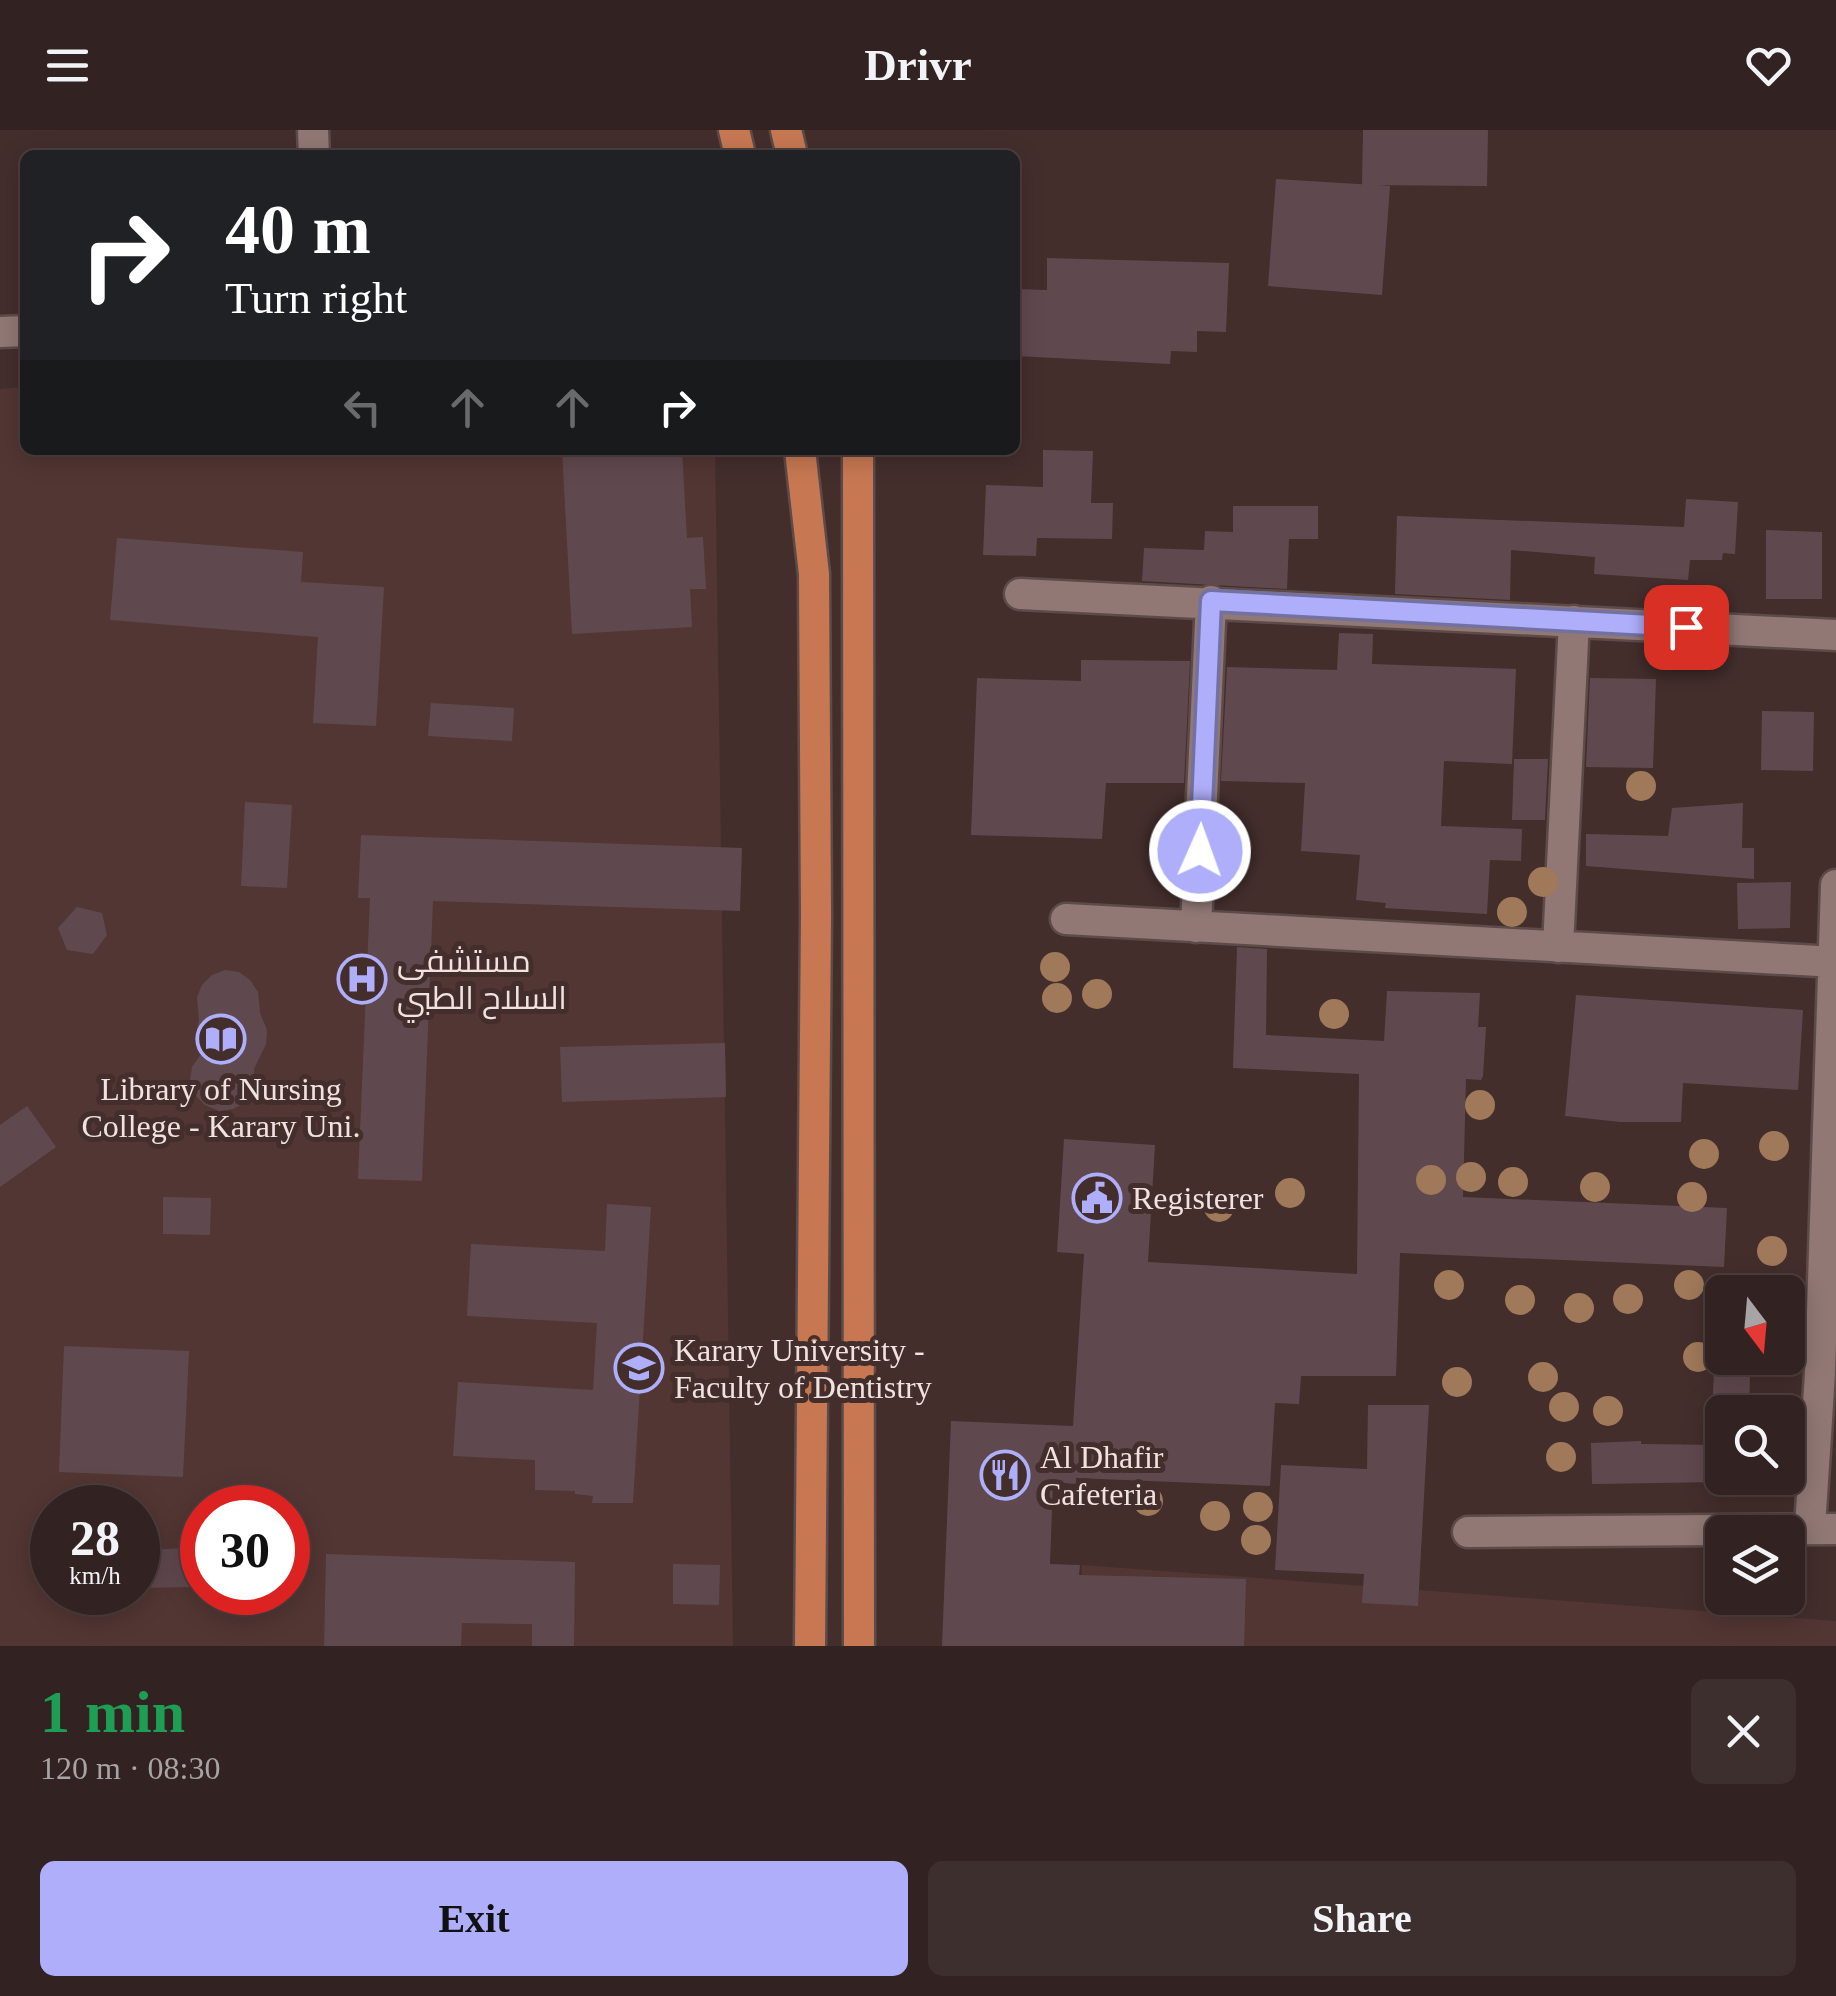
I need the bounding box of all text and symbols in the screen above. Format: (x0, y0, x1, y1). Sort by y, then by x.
icon: menu (40, 38, 95, 93)
icon: heart (1741, 38, 1796, 93)
text: Drivr (864, 40, 972, 90)
icon: right (60, 190, 190, 320)
text: 40 m (225, 191, 371, 268)
text: Turn right (225, 273, 407, 323)
icon: left (335, 380, 390, 435)
icon: ahead (440, 380, 495, 435)
icon: ahead (545, 380, 600, 435)
icon: right (650, 380, 705, 435)
pin (1644, 585, 1729, 670)
icon: arrive (1659, 600, 1714, 655)
position arrow (1148, 799, 1252, 903)
place label: مستشفى السلاح الطبي (397, 943, 567, 1023)
hospital icon: مستشفى السلاح الطبي (336, 953, 388, 1005)
library icon: Library of Nursing College - Karary Uni. (195, 1013, 247, 1065)
place label: Library of Nursing College - Karary Uni. (81, 1071, 361, 1144)
public building icon: Registerer (1071, 1172, 1123, 1224)
place label: Registerer (1132, 1180, 1264, 1216)
north arrow (1705, 1275, 1805, 1375)
map controls (1705, 1275, 1805, 1615)
place label: Karary University - Faculty of Dentistry (674, 1332, 932, 1405)
school or university icon: Karary University - Faculty of Dentistry (613, 1342, 665, 1394)
button: search (1705, 1395, 1805, 1495)
place label: Al Dhafir Cafeteria (1040, 1439, 1164, 1512)
restaurant icon: Al Dhafir Cafeteria (979, 1449, 1031, 1501)
speed limit sign: 30 (180, 1485, 310, 1615)
text: 28 (70, 1510, 120, 1566)
button: layers (1705, 1515, 1805, 1615)
text: km/h (69, 1562, 121, 1589)
text: 1 min (40, 1679, 185, 1745)
button: close (1691, 1679, 1796, 1784)
text: 120 m · 08:30 (40, 1750, 220, 1786)
button: Exit (40, 1861, 908, 1976)
button: Share (928, 1861, 1796, 1976)

